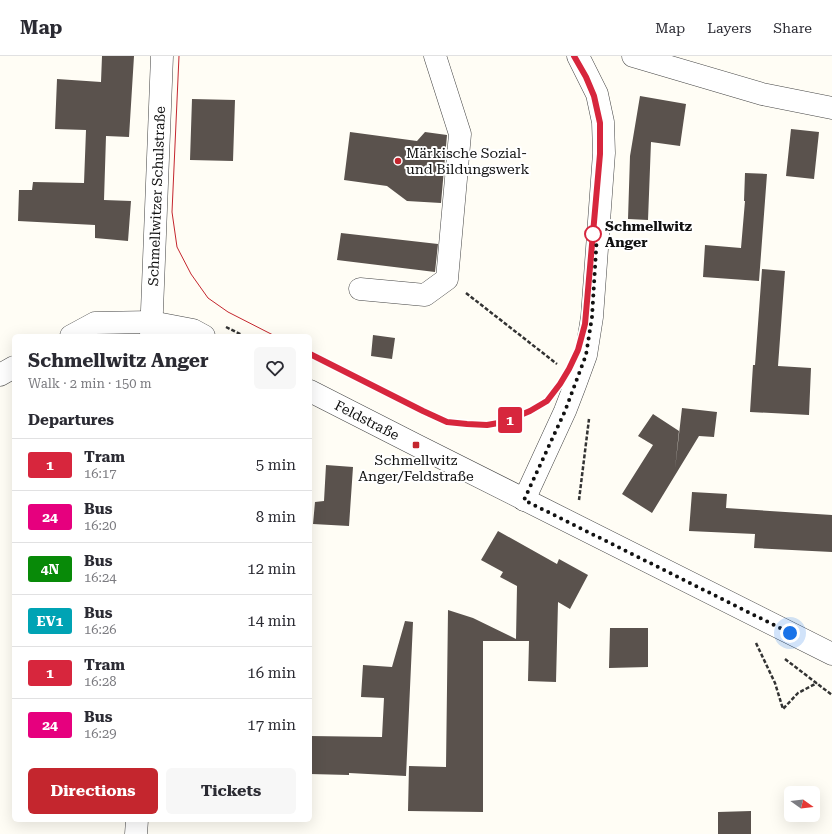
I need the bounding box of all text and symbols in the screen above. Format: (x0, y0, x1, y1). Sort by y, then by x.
text: Map (20, 16, 62, 39)
text: Map (655, 20, 685, 36)
text: Layers (707, 20, 751, 36)
text: Share (773, 20, 812, 36)
street label: Schmellwitzer Schulstraße (145, 105, 168, 286)
place label: Märkische Sozial- und Bildungswerk (406, 145, 529, 177)
marker: Märkische Sozial- und Bildungswerk (393, 156, 403, 166)
place label: Schmellwitz Anger (605, 218, 692, 250)
marker: Schmellwitz Anger (584, 225, 602, 243)
button: heart (254, 347, 296, 389)
text: Schmellwitz Anger (28, 349, 209, 372)
text: Walk · 2 min · 150 m (28, 376, 152, 391)
street label: Feldstraße (332, 397, 402, 443)
line badge: 1 (497, 407, 523, 433)
text: Departures (28, 411, 114, 429)
text: 1 (506, 412, 514, 428)
marker: Schmellwitz Anger/Feldstraße (411, 440, 421, 450)
text: Tram (84, 448, 125, 466)
place label: Schmellwitz Anger/Feldstraße (358, 452, 474, 484)
text: 5 min (256, 456, 296, 474)
text: 1 (46, 457, 54, 473)
text: 16:17 (84, 466, 116, 481)
text: Bus (84, 500, 112, 518)
text: 8 min (256, 508, 296, 526)
text: 24 (42, 509, 58, 525)
text: 16:20 (84, 518, 116, 533)
text: Bus (84, 552, 112, 570)
text: 12 min (247, 560, 296, 578)
text: 4N (41, 561, 59, 577)
text: 16:24 (84, 570, 116, 585)
text: Bus (84, 604, 112, 622)
text: 14 min (247, 612, 296, 630)
text: EV1 (37, 613, 63, 629)
text: 16:26 (84, 622, 116, 637)
your location (780, 623, 800, 643)
text: Tram (84, 656, 125, 674)
text: 16 min (247, 664, 296, 682)
text: 1 (46, 665, 54, 681)
text: 16:28 (84, 674, 116, 689)
text: Bus (84, 708, 112, 726)
text: 17 min (247, 716, 296, 734)
text: 24 (42, 717, 58, 733)
text: 16:29 (84, 726, 116, 741)
button: Directions (28, 768, 158, 814)
button: Tickets (166, 768, 296, 814)
north arrow (784, 786, 820, 822)
map controls (784, 786, 820, 822)

